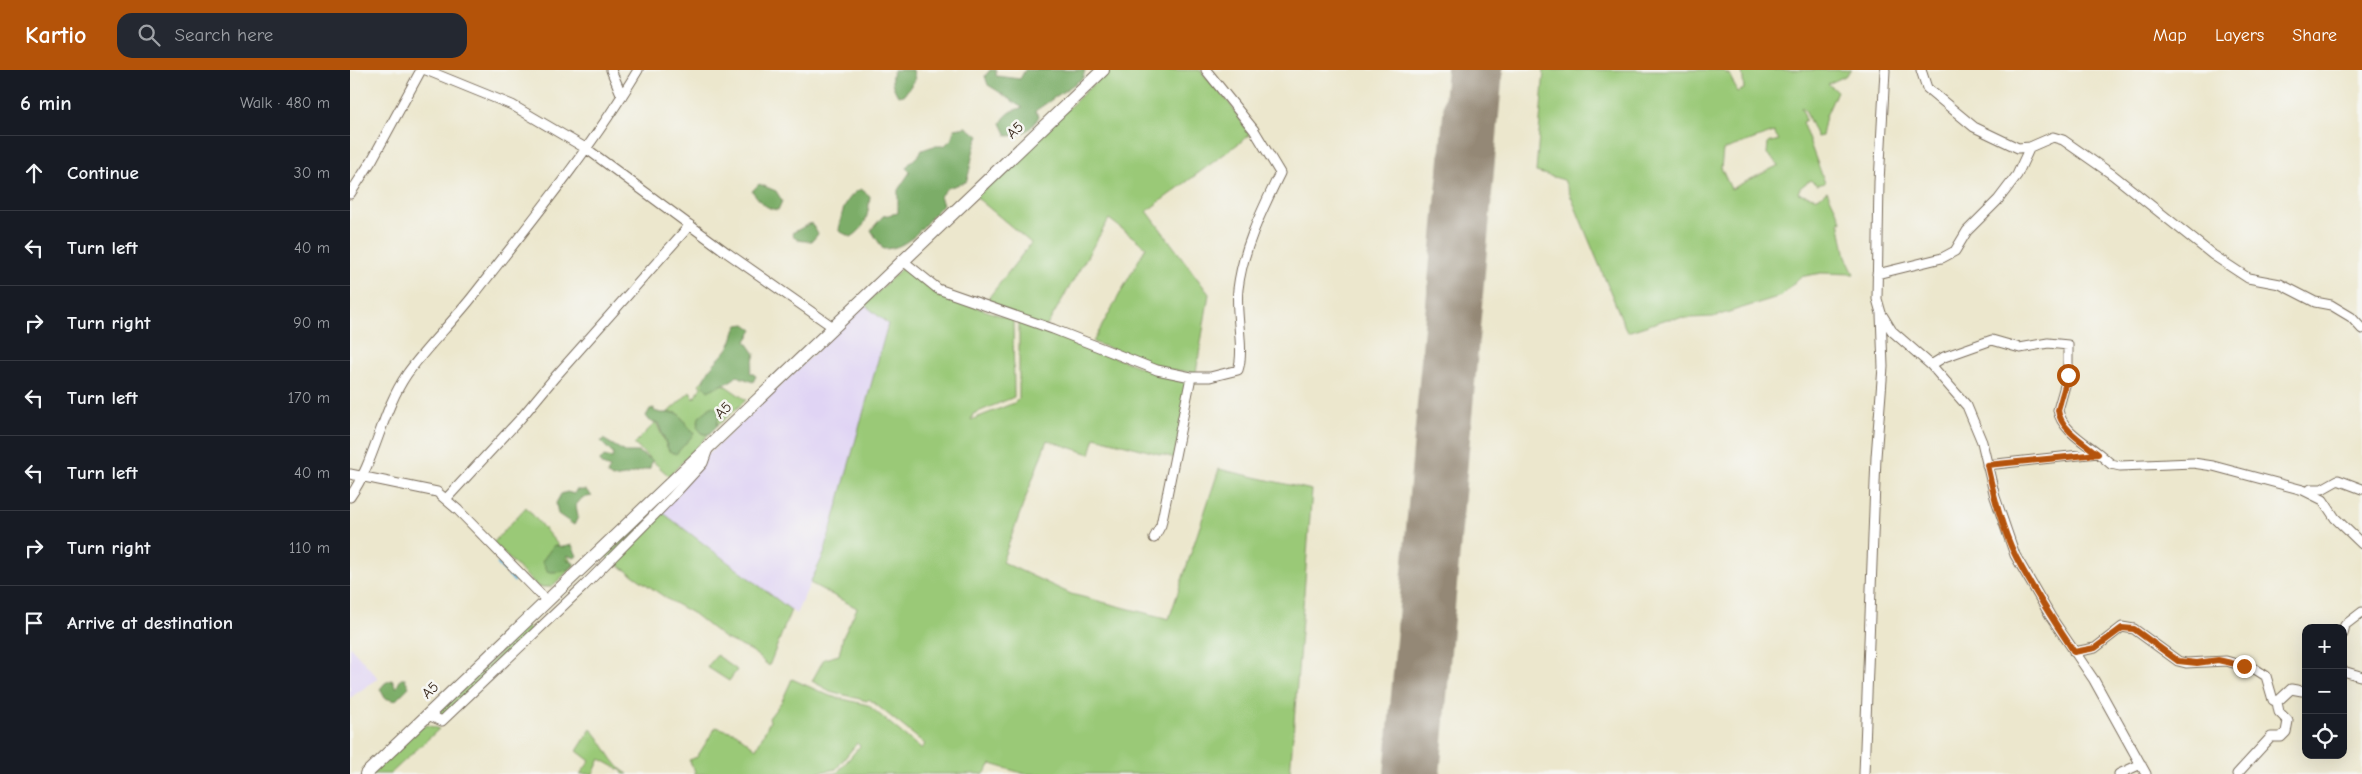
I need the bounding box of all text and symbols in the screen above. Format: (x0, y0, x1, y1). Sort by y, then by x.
search box (117, 13, 467, 58)
text: Kartio (25, 21, 87, 49)
icon: search (135, 21, 163, 49)
text: Search here (175, 24, 273, 46)
text: Map (2153, 25, 2187, 46)
text: Layers (2215, 25, 2264, 46)
text: Share (2292, 25, 2337, 46)
text: 6 min (20, 91, 72, 115)
text: Walk · 480 m (240, 94, 330, 112)
street label: A5 (1003, 118, 1027, 142)
icon: ahead (20, 159, 48, 187)
text: Continue (67, 162, 139, 184)
text: 30 m (294, 164, 330, 182)
icon: left (20, 234, 48, 262)
text: Turn left (67, 237, 138, 259)
text: 40 m (294, 239, 330, 257)
icon: right (20, 309, 48, 337)
text: Turn right (67, 312, 151, 334)
text: 90 m (293, 314, 330, 332)
route start (2057, 364, 2080, 387)
icon: left (20, 384, 48, 412)
text: Turn left (67, 387, 138, 409)
text: 170 m (288, 389, 330, 407)
street label: A5 (711, 398, 735, 422)
icon: left (20, 459, 48, 487)
text: Turn left (67, 462, 138, 484)
text: 40 m (294, 464, 330, 482)
icon: right (20, 534, 48, 562)
text: Turn right (67, 537, 151, 559)
text: 110 m (289, 539, 330, 557)
icon: arrive (20, 609, 48, 637)
text: Arrive at destination (67, 612, 233, 634)
map controls (2302, 624, 2347, 759)
button: + (2302, 624, 2347, 669)
route end (2233, 655, 2256, 678)
button: − (2302, 669, 2347, 714)
street label: A5 (418, 678, 442, 702)
button: locate (2302, 714, 2347, 759)

